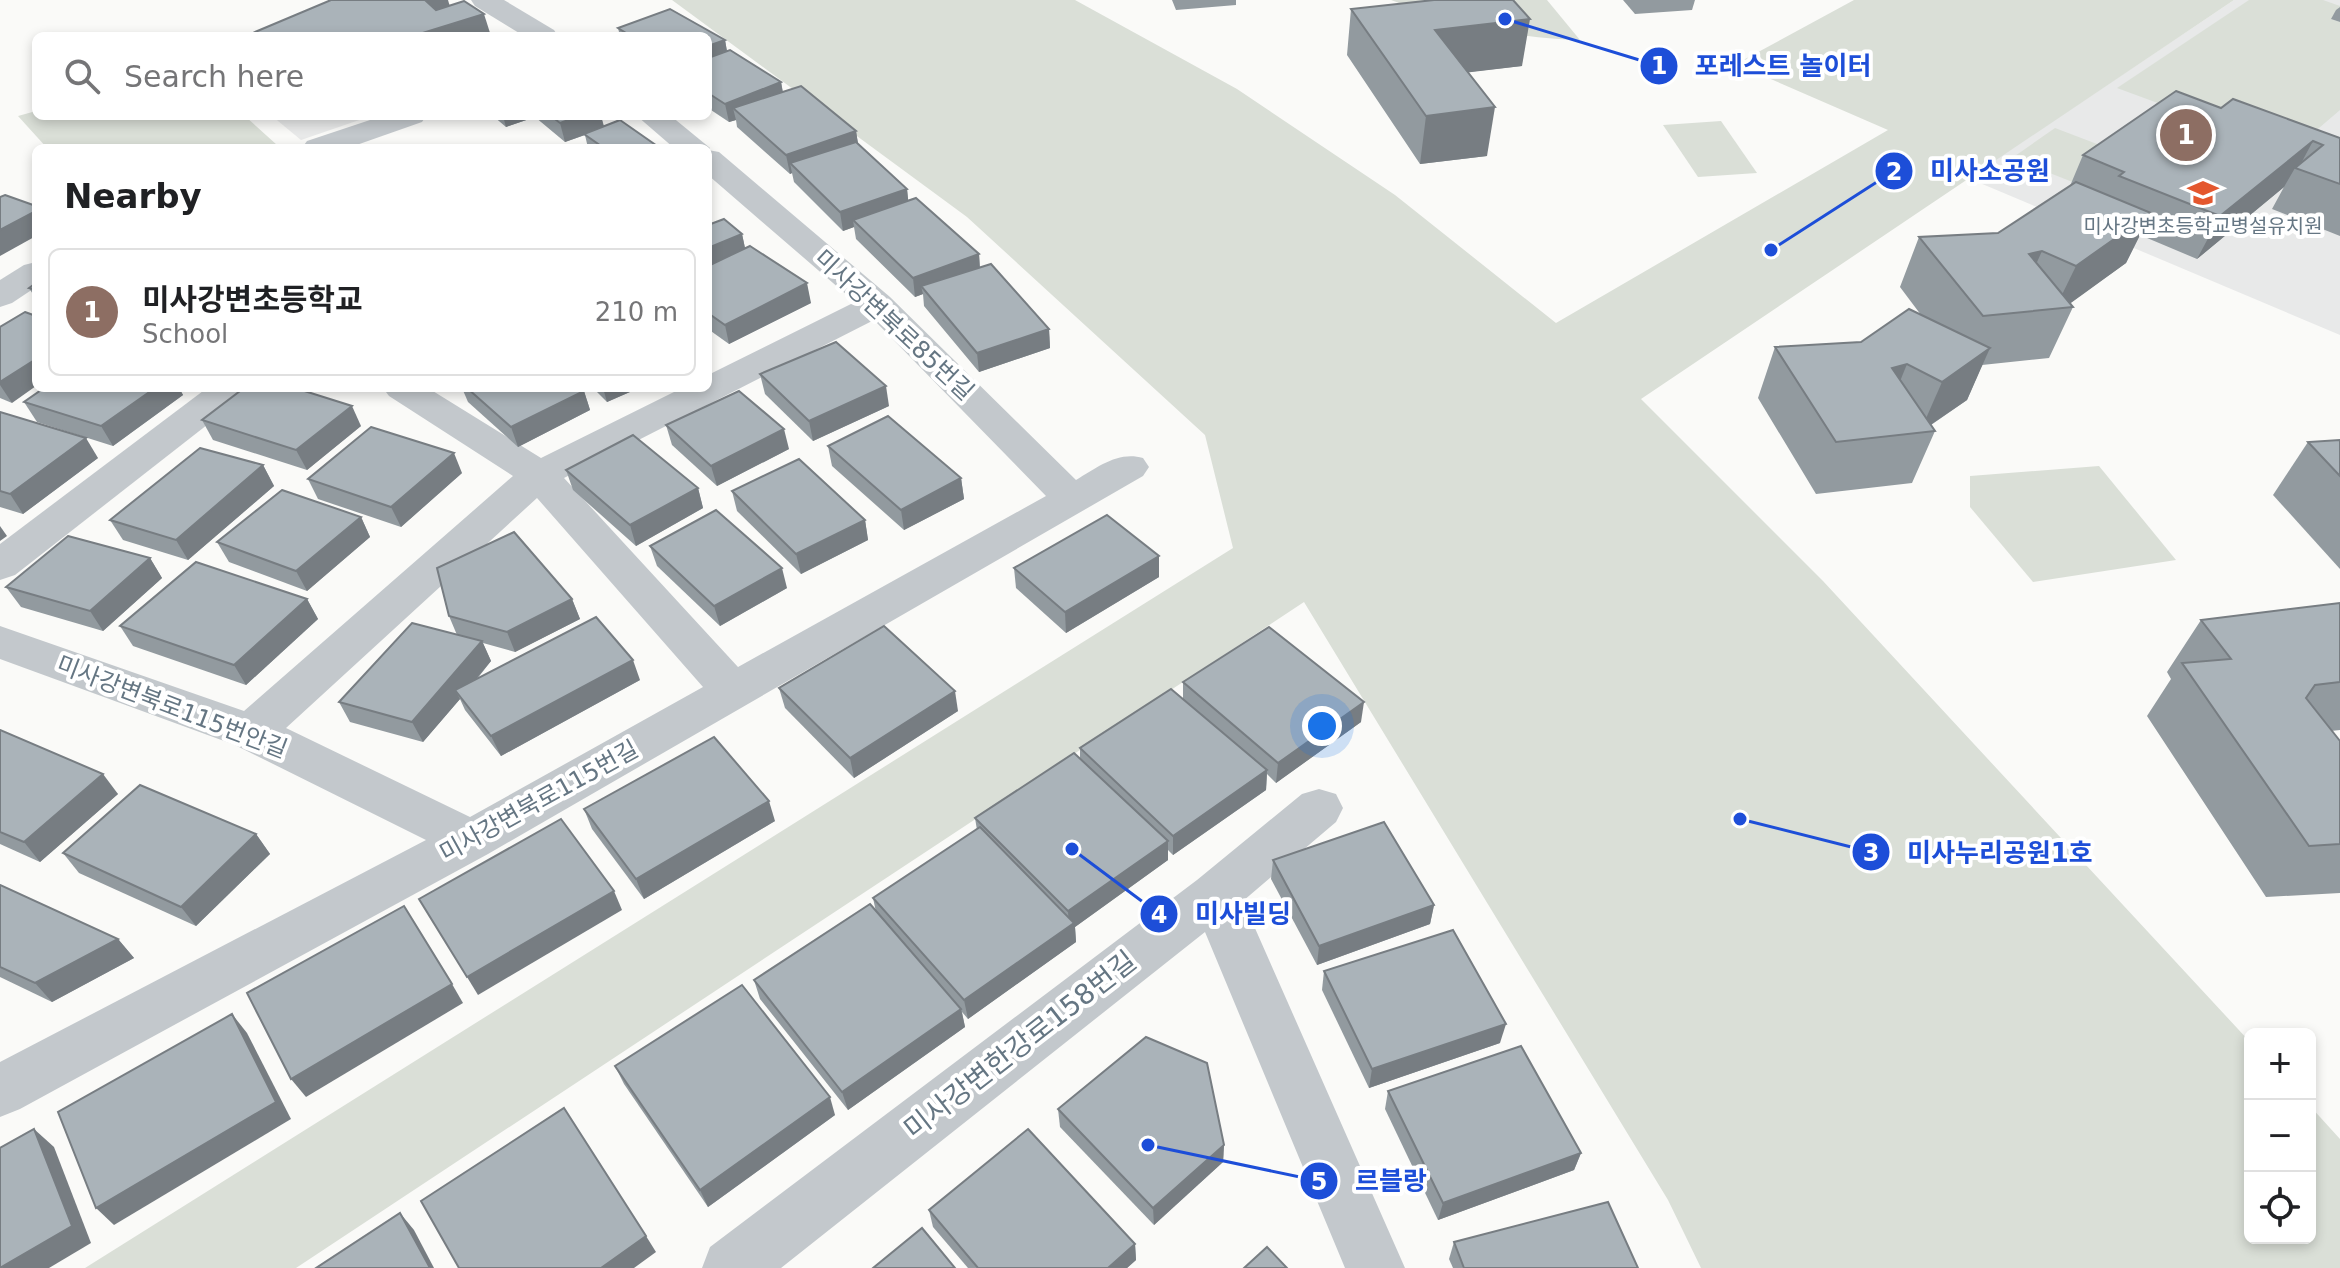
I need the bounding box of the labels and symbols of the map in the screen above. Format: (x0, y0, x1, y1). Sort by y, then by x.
callout: 포레스트 놀이터 (1639, 41, 1888, 91)
text: 포레스트 놀이터 (1695, 51, 1871, 81)
text: 1 (1651, 52, 1667, 80)
pin: 1 (2160, 105, 2212, 165)
callout: 미사소공원 (1874, 146, 2066, 196)
text: 미사소공원 (1930, 156, 2050, 186)
text: 2 (1886, 158, 1902, 186)
school or university icon: 미사강변초등학교병설유치원 (2186, 176, 2220, 210)
place label: 미사강변초등학교병설유치원 (2083, 214, 2323, 238)
street label: 미사강변북로85번길 (809, 244, 979, 406)
street label: 미사강변북로115번안길 (53, 650, 291, 764)
your location (1302, 706, 1342, 746)
street label: 미사강변북로115번길 (435, 735, 643, 867)
callout: 미사누리공원1호 (1851, 827, 2108, 877)
text: 미사누리공원1호 (1907, 838, 2093, 868)
text: 3 (1863, 839, 1879, 867)
callout: 미사빌딩 (1139, 889, 1307, 939)
text: 미사빌딩 (1195, 899, 1291, 929)
text: 4 (1151, 901, 1167, 929)
street label: 미사강변한강로158번길 (897, 944, 1143, 1146)
callout: 르블랑 (1299, 1156, 1443, 1206)
text: 르블랑 (1355, 1166, 1427, 1196)
text: 5 (1311, 1168, 1327, 1196)

